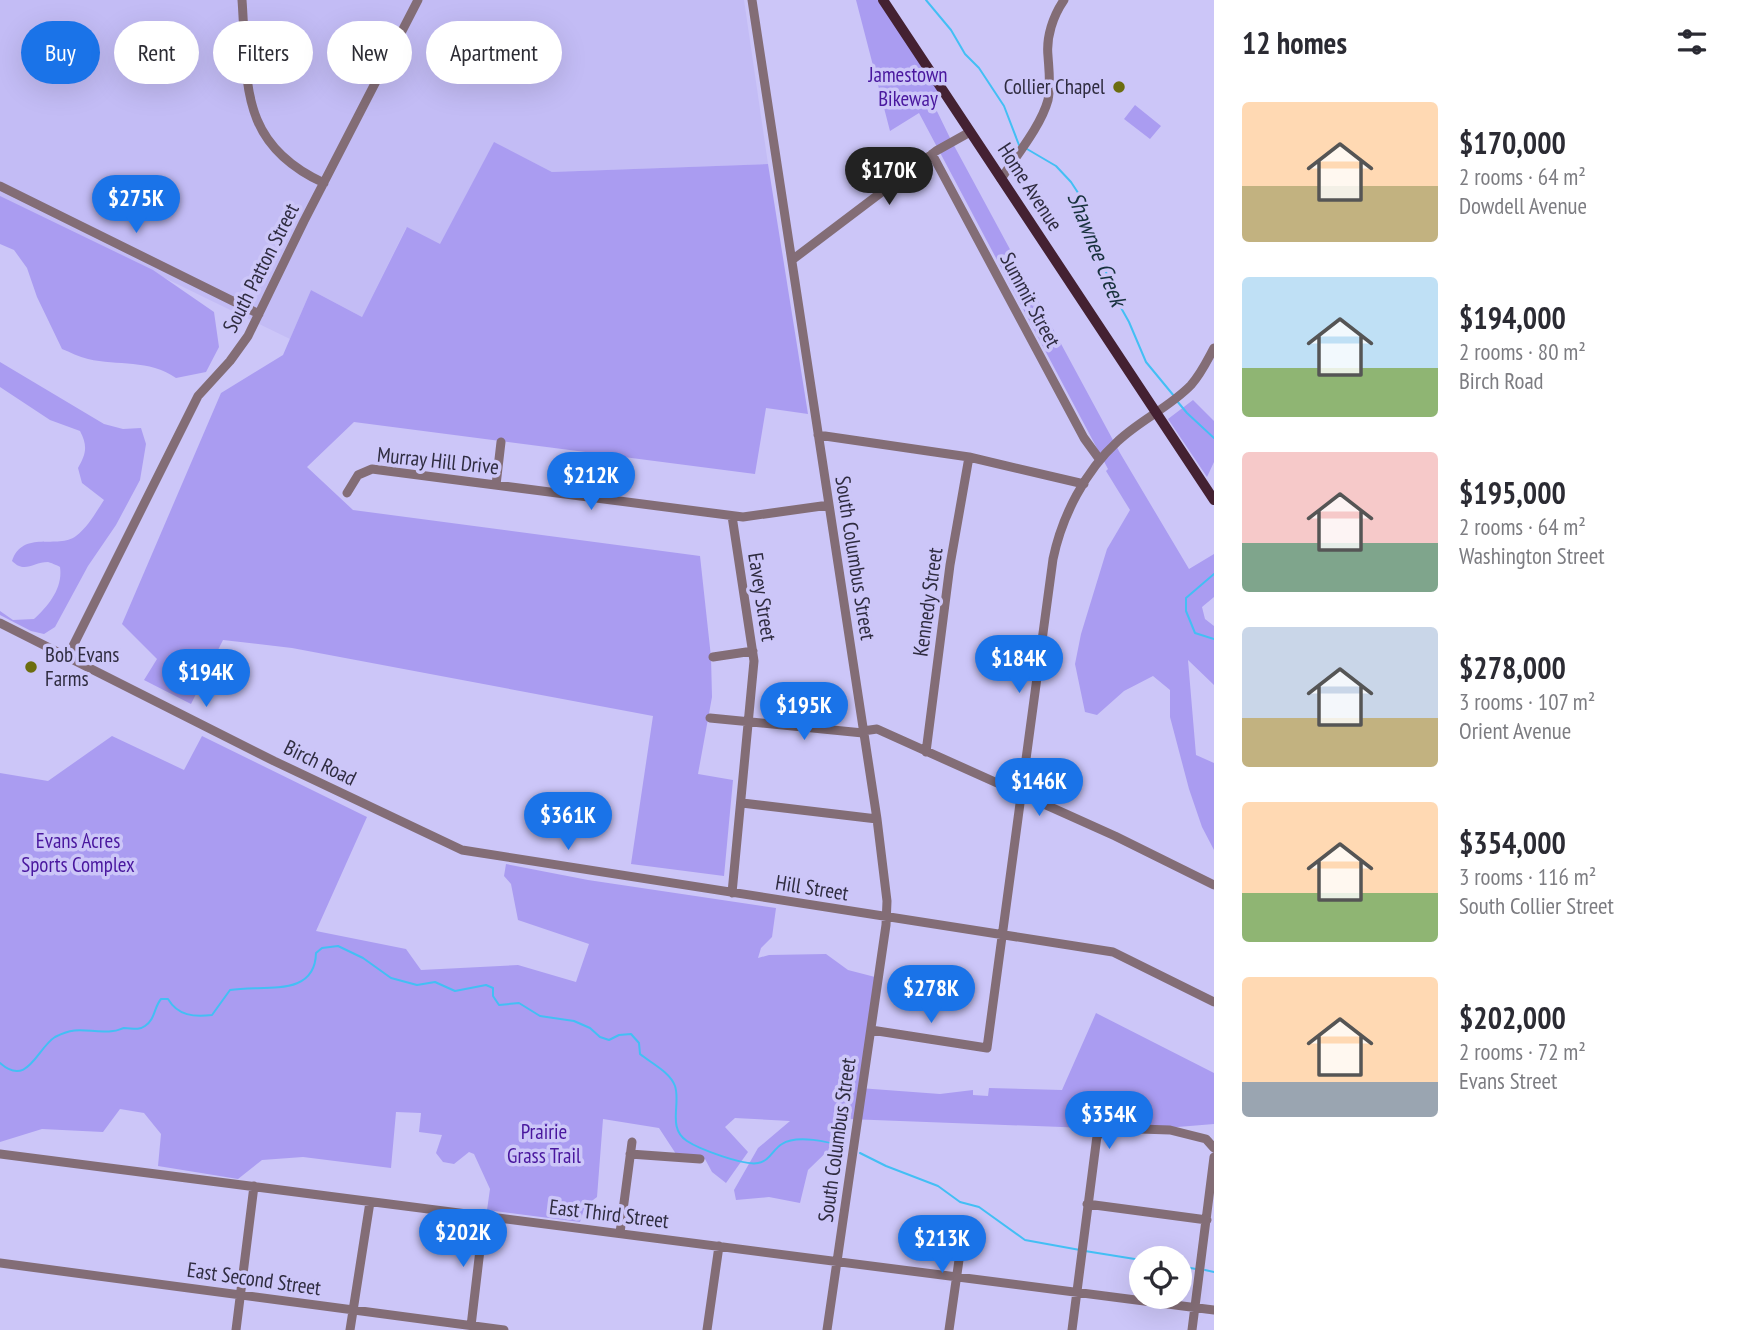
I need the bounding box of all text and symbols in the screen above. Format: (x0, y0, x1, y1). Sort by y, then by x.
chip: Buy (21, 21, 100, 84)
chip: Rent (114, 21, 199, 84)
chip: Filters (213, 21, 313, 84)
chip: New (327, 21, 412, 84)
chip: Apartment (426, 21, 562, 84)
text: 12 homes (1242, 23, 1347, 62)
icon: filters (1673, 23, 1711, 61)
park label: Jamestown Bikeway (867, 61, 948, 112)
place label: Collier Chapel (1004, 73, 1105, 100)
marker: Collier Chapel (1111, 79, 1127, 95)
text: $170,000 (1459, 123, 1566, 162)
icon: home (1298, 130, 1382, 214)
street label: Home Avenue (992, 138, 1069, 236)
pin: $170K (840, 148, 938, 207)
text: $170K (861, 155, 917, 184)
text: 2 rooms · 64 m² (1459, 162, 1586, 191)
pin: $275K (87, 176, 185, 235)
text: $275K (108, 183, 164, 212)
water label: Shawnee Creek (1061, 187, 1135, 313)
text: Dowdell Avenue (1459, 191, 1587, 220)
street label: South Patton Street (216, 198, 305, 337)
street label: Summit Street (994, 248, 1067, 352)
text: $194,000 (1459, 298, 1566, 337)
icon: home (1298, 305, 1382, 389)
text: 2 rooms · 80 m² (1459, 337, 1586, 366)
text: Birch Road (1459, 366, 1544, 395)
street label: Murray Hill Drive (376, 441, 500, 480)
pin: $212K (542, 452, 640, 512)
text: $212K (563, 460, 619, 489)
text: $195,000 (1459, 473, 1566, 512)
street label: South Columbus Street (829, 474, 882, 642)
icon: home (1298, 480, 1382, 564)
text: 2 rooms · 64 m² (1459, 512, 1586, 541)
text: Washington Street (1459, 541, 1604, 570)
street label: Kennedy Street (907, 546, 949, 658)
street label: Eavey Street (742, 551, 783, 643)
pin: $184K (970, 636, 1068, 695)
place label: Bob Evans Farms (45, 641, 119, 692)
text: $184K (991, 643, 1047, 672)
text: $278,000 (1459, 648, 1566, 687)
pin: $194K (157, 650, 255, 709)
icon: home (1298, 655, 1382, 739)
text: $194K (178, 657, 234, 686)
marker: Bob Evans Farms (23, 659, 39, 675)
pin: $195K (755, 682, 853, 742)
text: 3 rooms · 107 m² (1459, 687, 1595, 716)
text: $195K (776, 690, 832, 719)
text: Orient Avenue (1459, 716, 1571, 745)
street label: Birch Road (280, 733, 361, 792)
pin: $146K (990, 758, 1088, 818)
text: $146K (1011, 766, 1067, 795)
pin: $361K (519, 792, 617, 852)
text: $361K (540, 800, 596, 829)
text: $354,000 (1459, 823, 1566, 862)
park label: Evans Acres Sports Complex (21, 827, 135, 878)
icon: home (1298, 830, 1382, 914)
text: 3 rooms · 116 m² (1459, 862, 1596, 891)
street label: Hill Street (774, 868, 851, 907)
text: South Collier Street (1459, 891, 1614, 920)
pin: $278K (882, 965, 980, 1025)
text: $278K (903, 973, 959, 1002)
text: $202,000 (1459, 998, 1566, 1037)
icon: home (1298, 1005, 1382, 1089)
text: 2 rooms · 72 m² (1459, 1037, 1586, 1066)
street label: South Columbus Street (812, 1056, 861, 1224)
text: Evans Street (1459, 1066, 1557, 1095)
pin: $354K (1060, 1092, 1158, 1151)
text: $354K (1081, 1099, 1137, 1128)
park label: Prairie Grass Trail (507, 1118, 581, 1169)
street label: East Third Street (548, 1193, 671, 1234)
pin: $202K (414, 1210, 512, 1269)
pin: $213K (893, 1216, 991, 1275)
text: $202K (435, 1217, 491, 1246)
text: $213K (914, 1223, 970, 1252)
map controls (1129, 1246, 1192, 1309)
button: locate (1129, 1246, 1192, 1309)
street label: East Second Street (186, 1256, 323, 1301)

